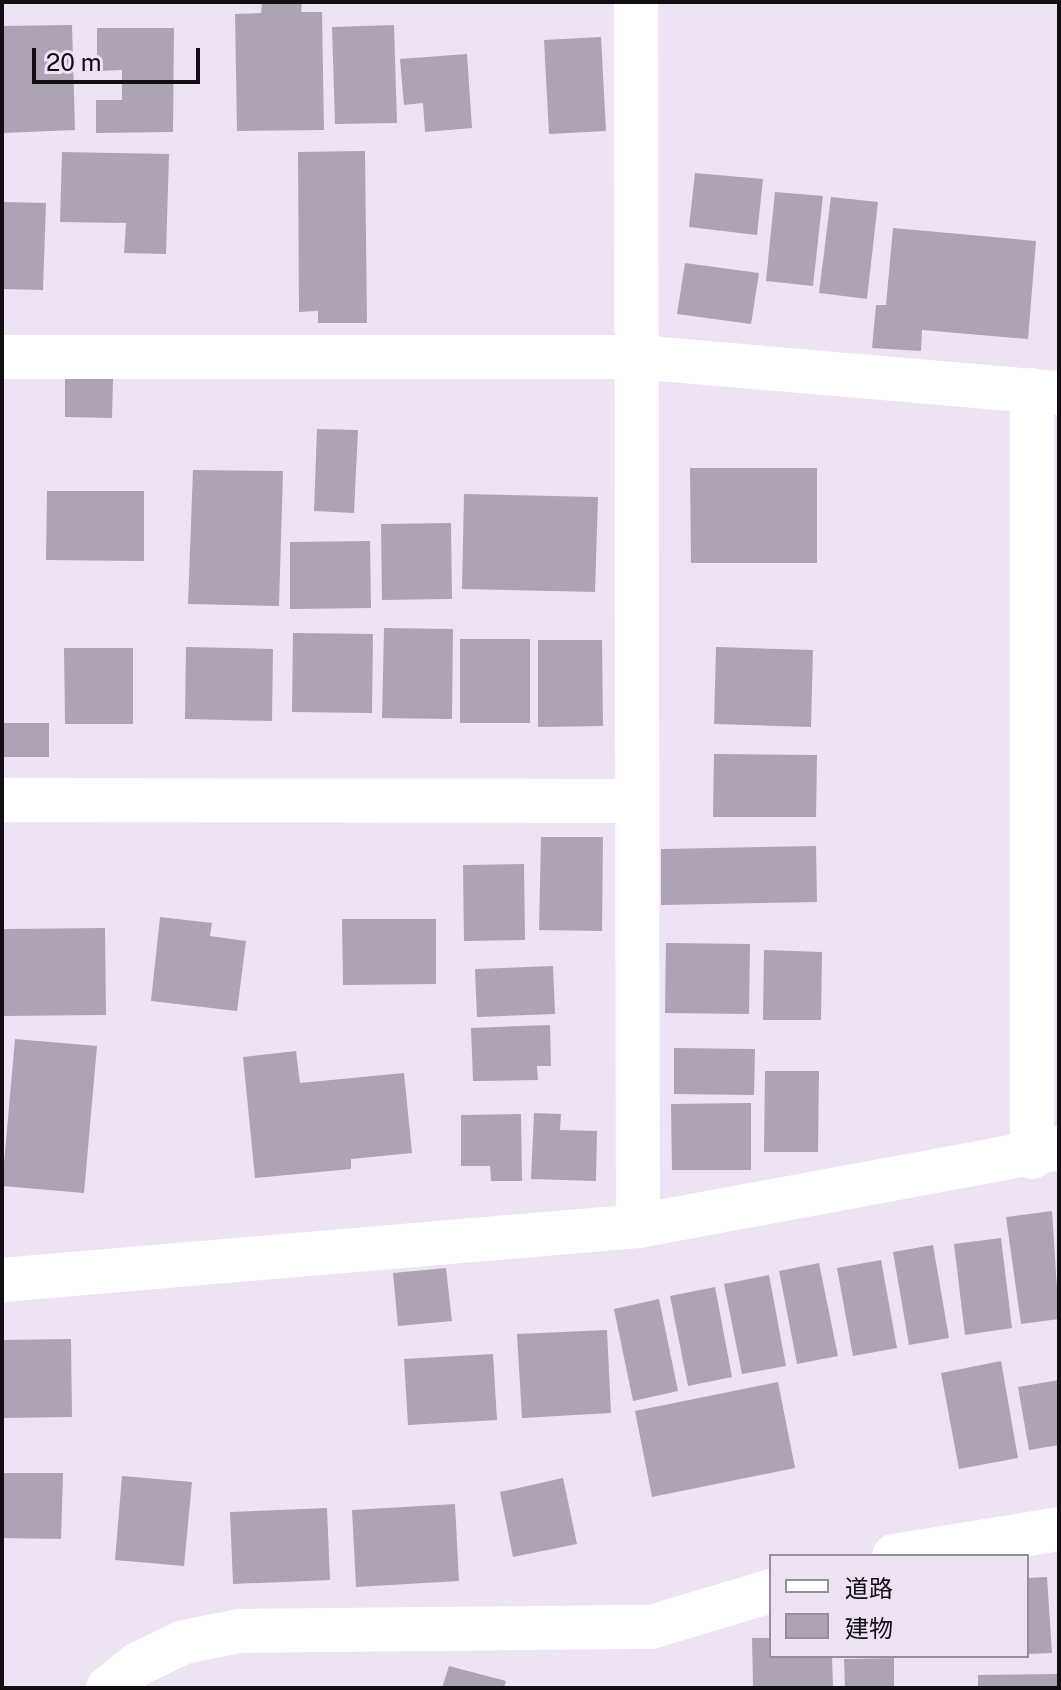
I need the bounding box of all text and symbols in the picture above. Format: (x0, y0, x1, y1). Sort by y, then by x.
scale bar (36, 32, 204, 82)
text: 20 m (46, 48, 102, 76)
legend (769, 1554, 1029, 1658)
text: 道路 (845, 1574, 893, 1602)
text: 建物 (845, 1614, 893, 1642)

